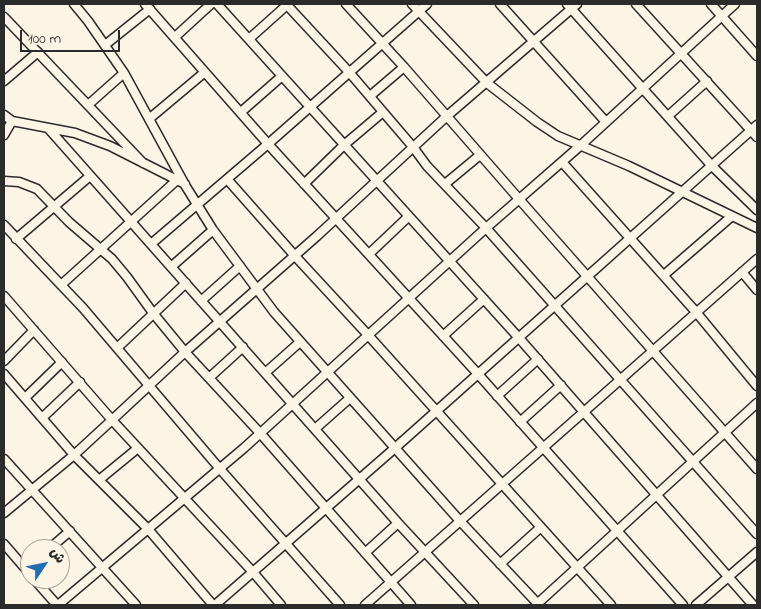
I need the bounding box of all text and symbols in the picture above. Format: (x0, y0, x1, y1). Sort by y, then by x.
scale bar (22, 20, 122, 52)
text: 100 m (28, 28, 61, 50)
north arrow (20, 539, 70, 589)
text: ش (44, 544, 70, 568)

